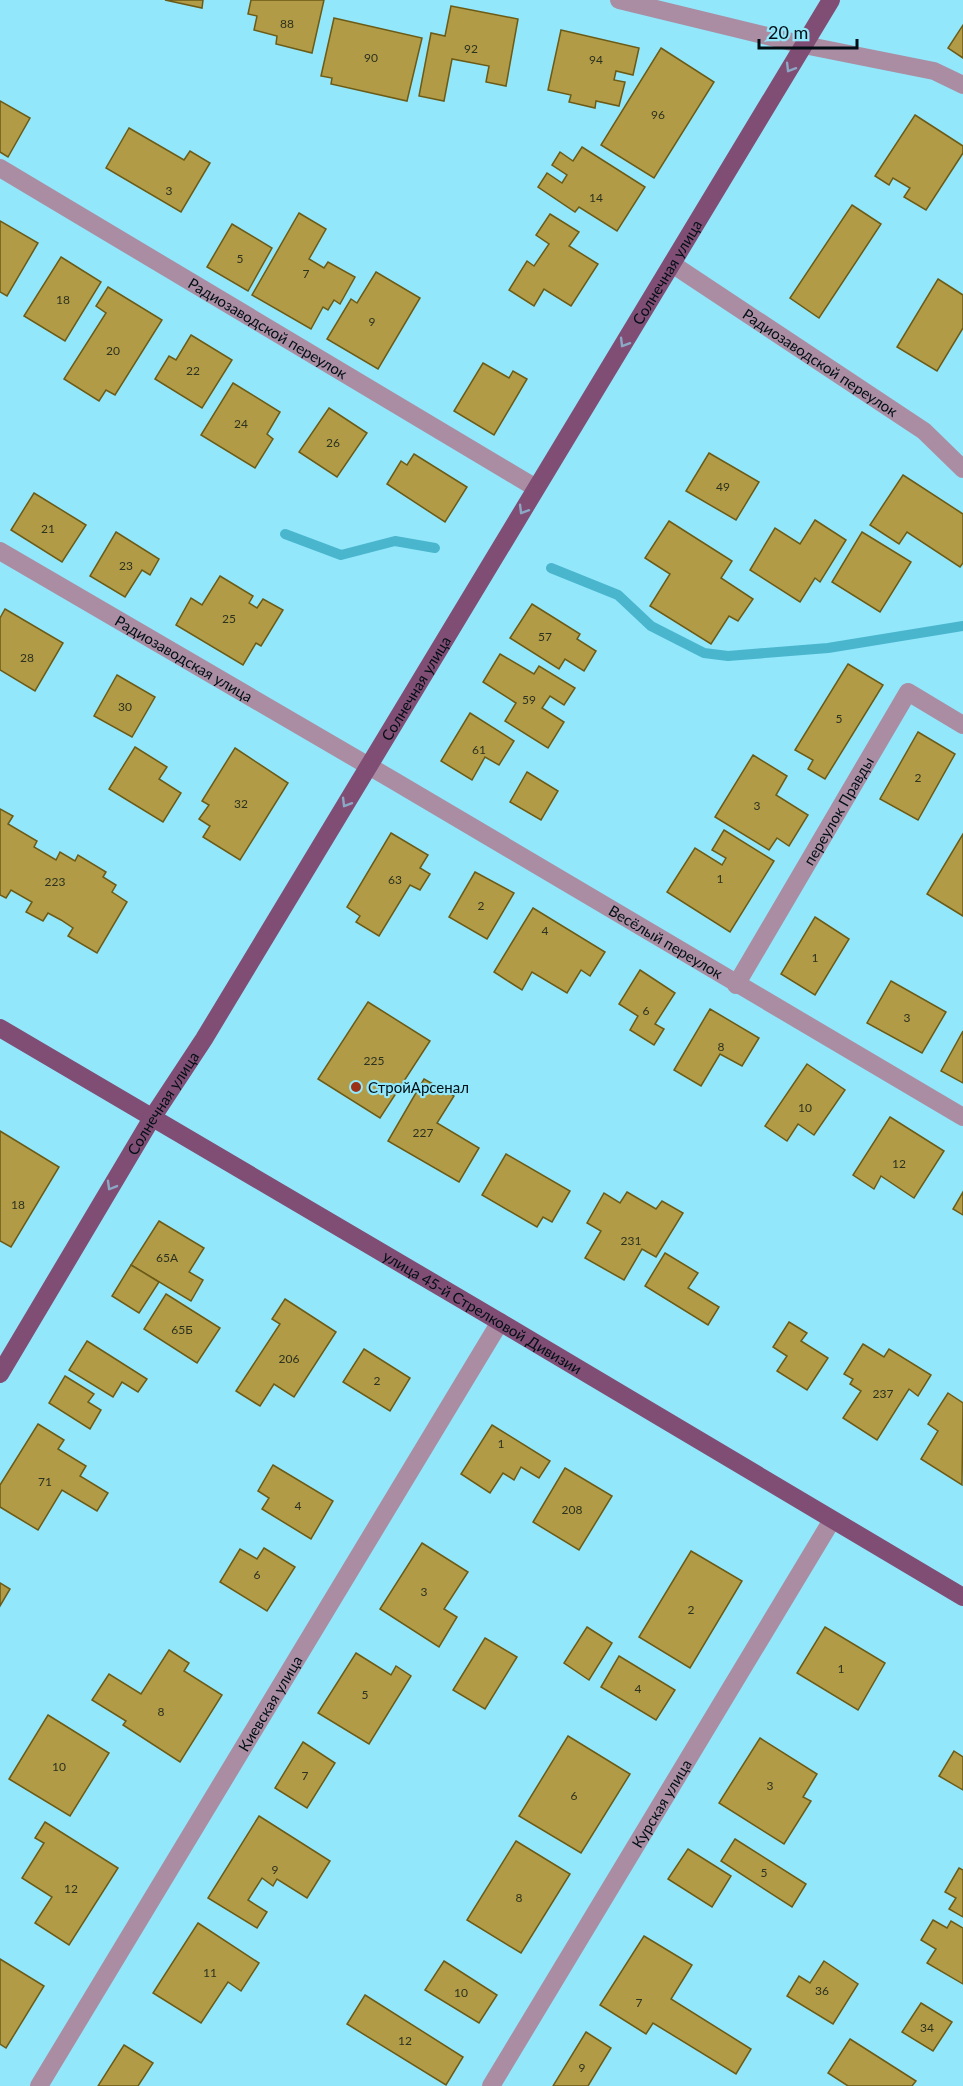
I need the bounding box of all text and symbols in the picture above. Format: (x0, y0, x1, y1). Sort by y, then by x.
scale bar (759, 12, 856, 50)
house number: 88 (280, 16, 294, 31)
text: 20 m (768, 21, 808, 43)
house number: 92 (464, 41, 478, 56)
house number: 90 (364, 50, 378, 65)
house number: 94 (589, 52, 603, 67)
one-way arrow (785, 62, 797, 72)
house number: 96 (651, 107, 665, 122)
house number: 3 (166, 183, 173, 198)
house number: 14 (589, 190, 603, 205)
street label: Солнечная улица (628, 216, 705, 328)
house number: 5 (237, 251, 244, 266)
house number: 7 (303, 266, 310, 281)
street label: Радиозаводской переулок (185, 274, 351, 382)
house number: 18 (56, 292, 70, 307)
street label: Радиозаводской переулок (740, 305, 901, 420)
house number: 9 (369, 314, 376, 329)
one-way arrow (620, 337, 631, 347)
house number: 20 (106, 343, 120, 358)
house number: 22 (186, 363, 200, 378)
house number: 24 (234, 416, 248, 431)
house number: 26 (326, 435, 340, 450)
house number: 49 (716, 479, 730, 494)
one-way arrow (519, 504, 531, 514)
house number: 21 (41, 521, 55, 536)
house number: 23 (119, 558, 133, 573)
street label: Радиозаводская улица (112, 611, 256, 705)
house number: 25 (222, 611, 236, 626)
house number: 57 (538, 629, 552, 644)
street label: Солнечная улица (377, 633, 454, 744)
house number: 28 (20, 650, 34, 665)
house number: 59 (522, 692, 536, 707)
house number: 30 (118, 699, 132, 714)
house number: 5 (836, 711, 843, 726)
house number: 61 (472, 742, 486, 757)
street label: переулок Правды (799, 753, 877, 868)
house number: 2 (915, 770, 922, 785)
house number: 32 (234, 796, 248, 811)
one-way arrow (342, 797, 354, 807)
house number: 3 (754, 798, 761, 813)
house number: 1 (717, 871, 724, 886)
house number: 63 (388, 872, 402, 887)
house number: 223 (45, 874, 65, 889)
house number: 2 (478, 898, 485, 913)
street label: Весёлый переулок (606, 901, 726, 982)
house number: 4 (542, 923, 549, 938)
house number: 1 (812, 950, 819, 965)
house number: 6 (643, 1003, 650, 1018)
house number: 3 (904, 1010, 911, 1025)
house number: 8 (718, 1039, 725, 1054)
street label: Солнечная улица (123, 1048, 202, 1158)
house number: 225 (364, 1053, 384, 1068)
place label: СтройАрсенал (368, 1078, 469, 1096)
marker: СтройАрсенал (349, 1080, 363, 1094)
house number: 10 (798, 1100, 812, 1115)
house number: 227 (413, 1125, 433, 1140)
house number: 12 (892, 1156, 906, 1171)
one-way arrow (107, 1180, 119, 1190)
house number: 18 (11, 1197, 25, 1212)
house number: 231 (621, 1233, 641, 1248)
street label: улица 45-й Стрелковой Дивизии (380, 1246, 585, 1378)
house number: 65А (156, 1250, 179, 1265)
house number: 65Б (171, 1322, 193, 1337)
house number: 206 (279, 1351, 299, 1366)
house number: 2 (374, 1373, 381, 1388)
house number: 237 (873, 1386, 893, 1401)
house number: 1 (498, 1436, 505, 1451)
house number: 71 (38, 1474, 52, 1489)
house number: 4 (295, 1498, 302, 1513)
house number: 208 (562, 1502, 582, 1517)
house number: 6 (254, 1567, 261, 1582)
house number: 3 (421, 1584, 428, 1599)
house number: 2 (688, 1602, 695, 1617)
street label: Киевская улица (234, 1652, 306, 1754)
house number: 1 (838, 1661, 845, 1676)
house number: 4 (635, 1681, 642, 1696)
house number: 5 (362, 1687, 369, 1702)
house number: 8 (158, 1704, 165, 1719)
street label: Курская улица (628, 1756, 695, 1851)
house number: 10 (52, 1759, 66, 1774)
house number: 7 (302, 1768, 309, 1783)
house number: 3 (767, 1778, 774, 1793)
house number: 6 (571, 1788, 578, 1803)
house number: 9 (272, 1862, 279, 1877)
house number: 5 (761, 1865, 768, 1880)
house number: 12 (64, 1881, 78, 1896)
house number: 8 (516, 1890, 523, 1905)
house number: 11 (203, 1965, 217, 1980)
house number: 36 (815, 1983, 829, 1998)
house number: 10 (454, 1985, 468, 2000)
house number: 7 (636, 1995, 643, 2010)
house number: 34 (920, 2020, 934, 2035)
house number: 12 (398, 2033, 412, 2048)
house number: 9 (579, 2060, 586, 2075)

